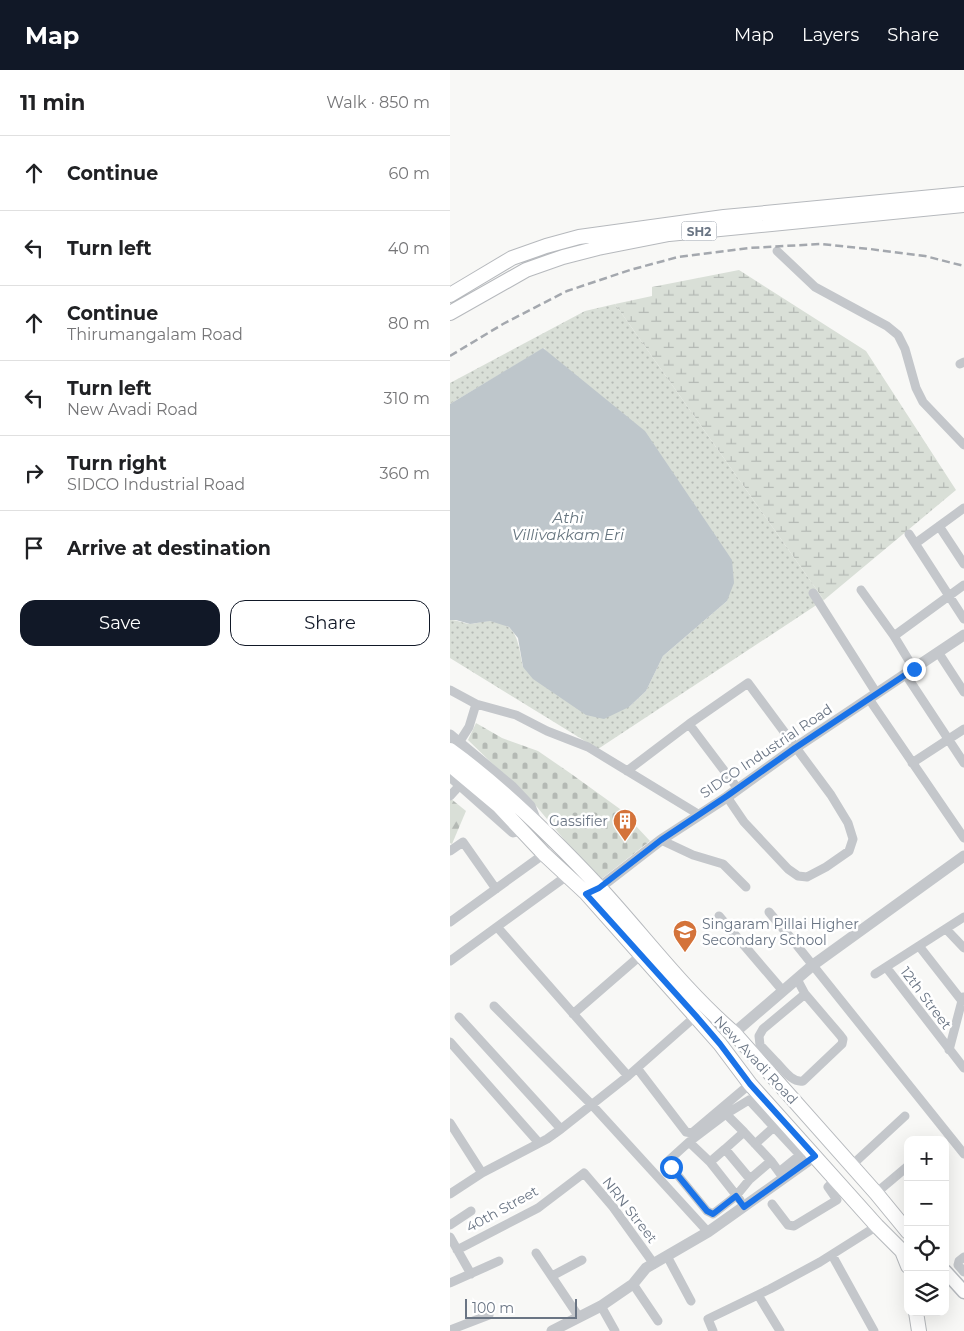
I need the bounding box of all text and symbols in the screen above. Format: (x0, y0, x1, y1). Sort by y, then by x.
text: Map (25, 21, 79, 50)
text: Map (734, 24, 774, 46)
text: Layers (802, 24, 859, 46)
text: Share (887, 24, 939, 46)
text: 11 min (20, 90, 85, 115)
text: Walk · 850 m (326, 93, 430, 112)
icon: ahead (20, 159, 48, 187)
text: Continue (67, 162, 158, 185)
text: 60 m (388, 164, 430, 183)
road number: SH2 (682, 222, 716, 240)
icon: left (20, 234, 48, 262)
text: Turn left (67, 237, 152, 260)
text: 40 m (388, 239, 430, 258)
text: Continue (67, 302, 158, 325)
icon: ahead (20, 309, 48, 337)
text: 80 m (388, 314, 430, 333)
text: Thirumangalam Road (67, 325, 243, 344)
text: Turn left (67, 377, 152, 400)
icon: left (20, 384, 48, 412)
text: 310 m (383, 389, 430, 408)
text: New Avadi Road (67, 400, 198, 419)
text: Turn right (67, 452, 167, 475)
icon: right (20, 459, 48, 487)
text: 360 m (379, 464, 430, 483)
text: SIDCO Industrial Road (67, 475, 245, 494)
water label: Athi Villivakkam Eri (512, 508, 625, 544)
icon: arrive (20, 534, 48, 562)
text: Arrive at destination (67, 537, 271, 560)
button: Save (20, 600, 220, 646)
button: Share (230, 600, 430, 646)
route end (903, 658, 926, 681)
street label: SIDCO Industrial Road (696, 700, 836, 802)
building icon: Gassifier (612, 808, 638, 842)
place label: Gassifier (549, 812, 608, 830)
place label: Singaram Pillai Higher Secondary School (702, 915, 859, 949)
school or university icon: Singaram Pillai Higher Secondary School (672, 919, 698, 953)
street label: 12th Street (896, 963, 956, 1033)
street label: New Avadi Road (710, 1012, 802, 1108)
map controls (904, 1136, 949, 1316)
button: + (904, 1136, 949, 1181)
route start (660, 1156, 683, 1179)
street label: NRN Street (599, 1173, 662, 1247)
button: − (904, 1181, 949, 1226)
street label: 40th Street (463, 1182, 542, 1236)
button: locate (904, 1226, 949, 1271)
button: layers (904, 1271, 949, 1316)
scale bar (465, 1296, 578, 1319)
text: 100 m (472, 1299, 514, 1317)

